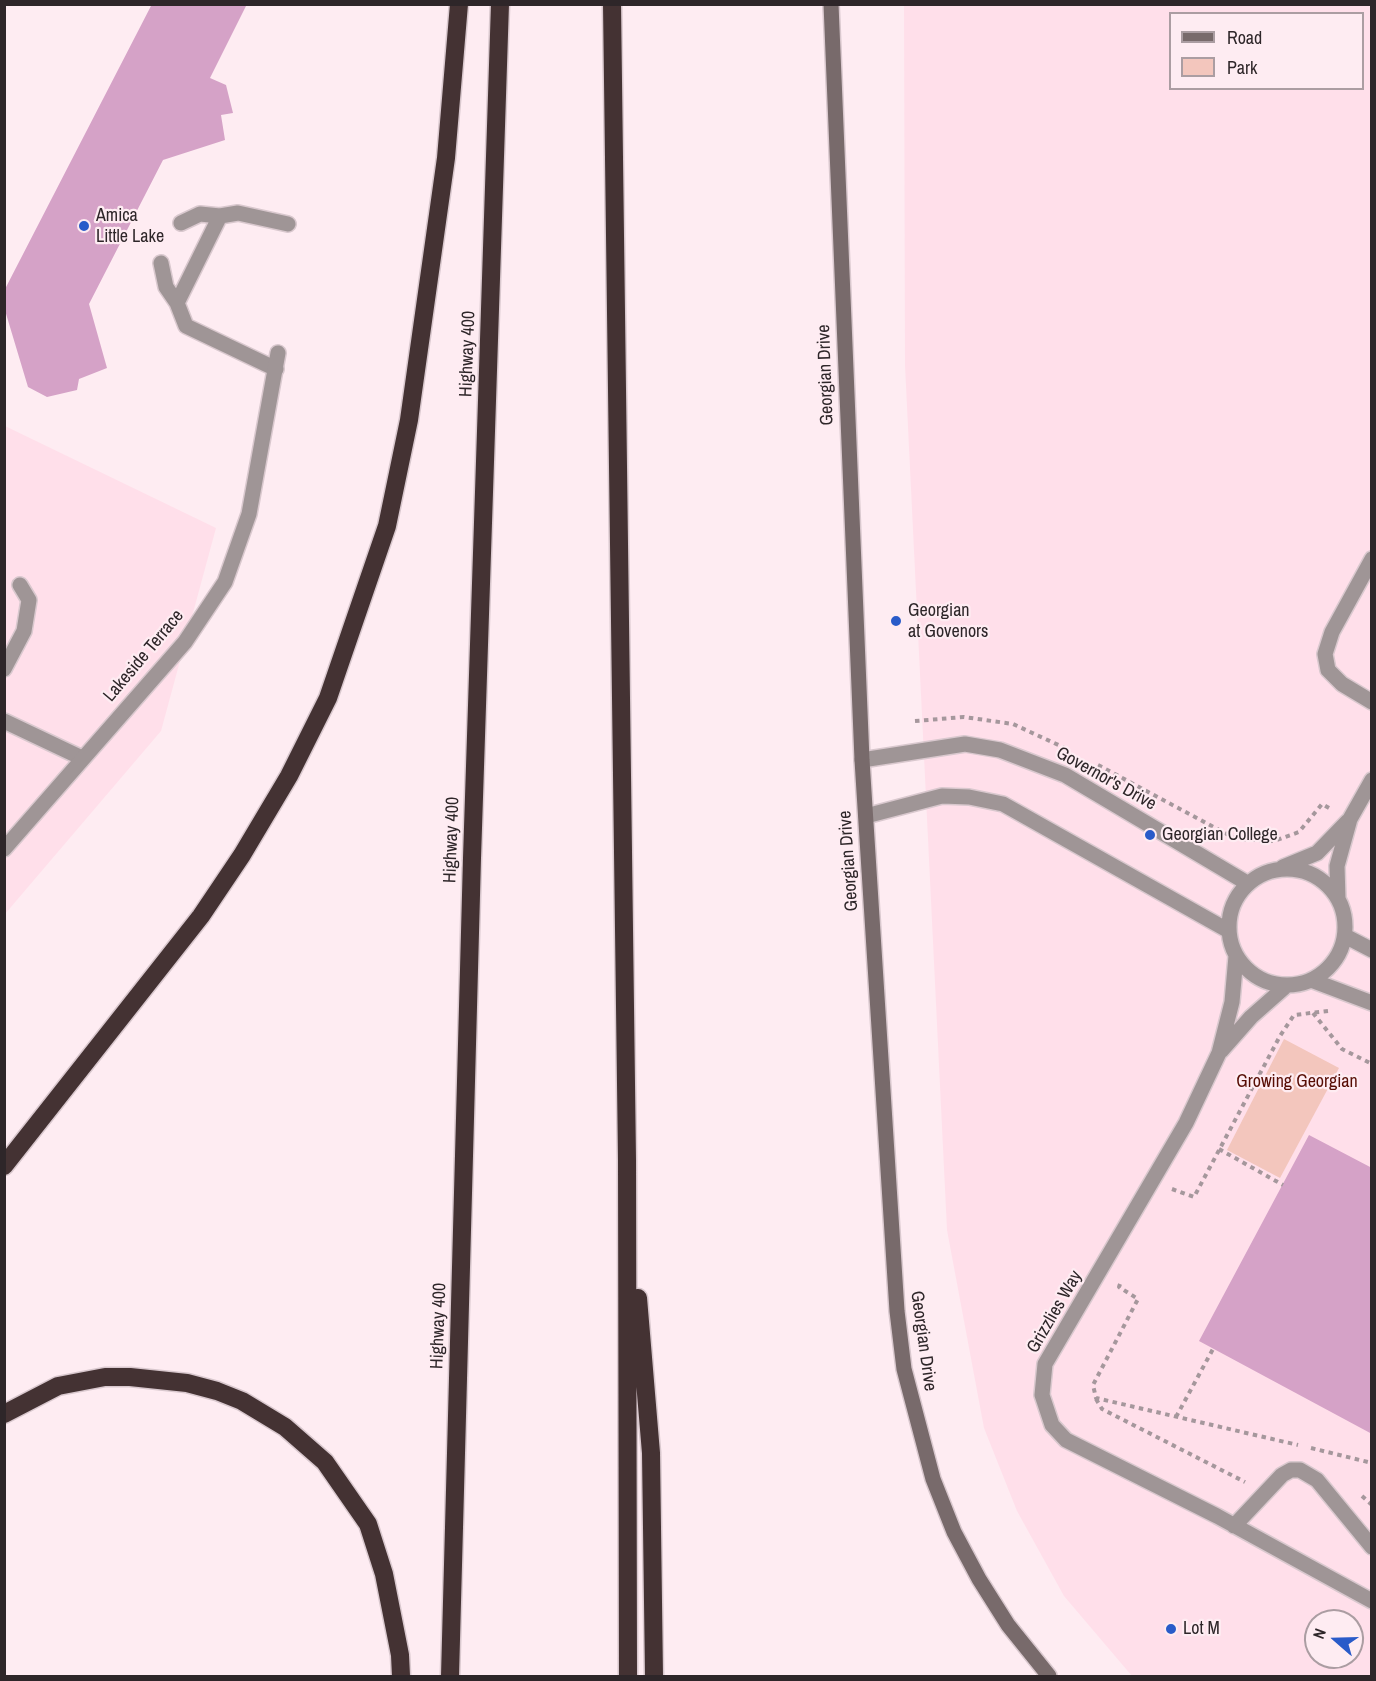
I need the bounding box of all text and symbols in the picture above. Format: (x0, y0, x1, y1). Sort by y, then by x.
legend (1169, 12, 1364, 90)
text: Road (1227, 25, 1262, 50)
text: Park (1227, 55, 1257, 80)
place label: Amica Little Lake (96, 205, 164, 248)
marker: Amica Little Lake (77, 219, 91, 233)
street label: Highway 400 (456, 311, 480, 397)
street label: Georgian Drive (813, 324, 839, 426)
place label: Georgian at Govenors (908, 600, 988, 642)
street label: Lakeside Terrace (99, 606, 189, 706)
marker: Georgian at Govenors (889, 614, 903, 628)
street label: Governor's Drive (1052, 743, 1160, 815)
street label: Highway 400 (440, 797, 464, 883)
street label: Georgian Drive (835, 810, 863, 912)
place label: Georgian College (1162, 824, 1278, 846)
marker: Georgian College (1143, 828, 1157, 842)
park label: Growing Georgian (1236, 1071, 1358, 1093)
street label: Grizzlies Way (1023, 1267, 1087, 1357)
street label: Highway 400 (427, 1283, 451, 1369)
street label: Georgian Drive (905, 1290, 941, 1392)
north arrow (1304, 1609, 1364, 1669)
place label: Lot M (1183, 1618, 1220, 1640)
marker: Lot M (1164, 1622, 1178, 1636)
text: N (1307, 1625, 1331, 1642)

